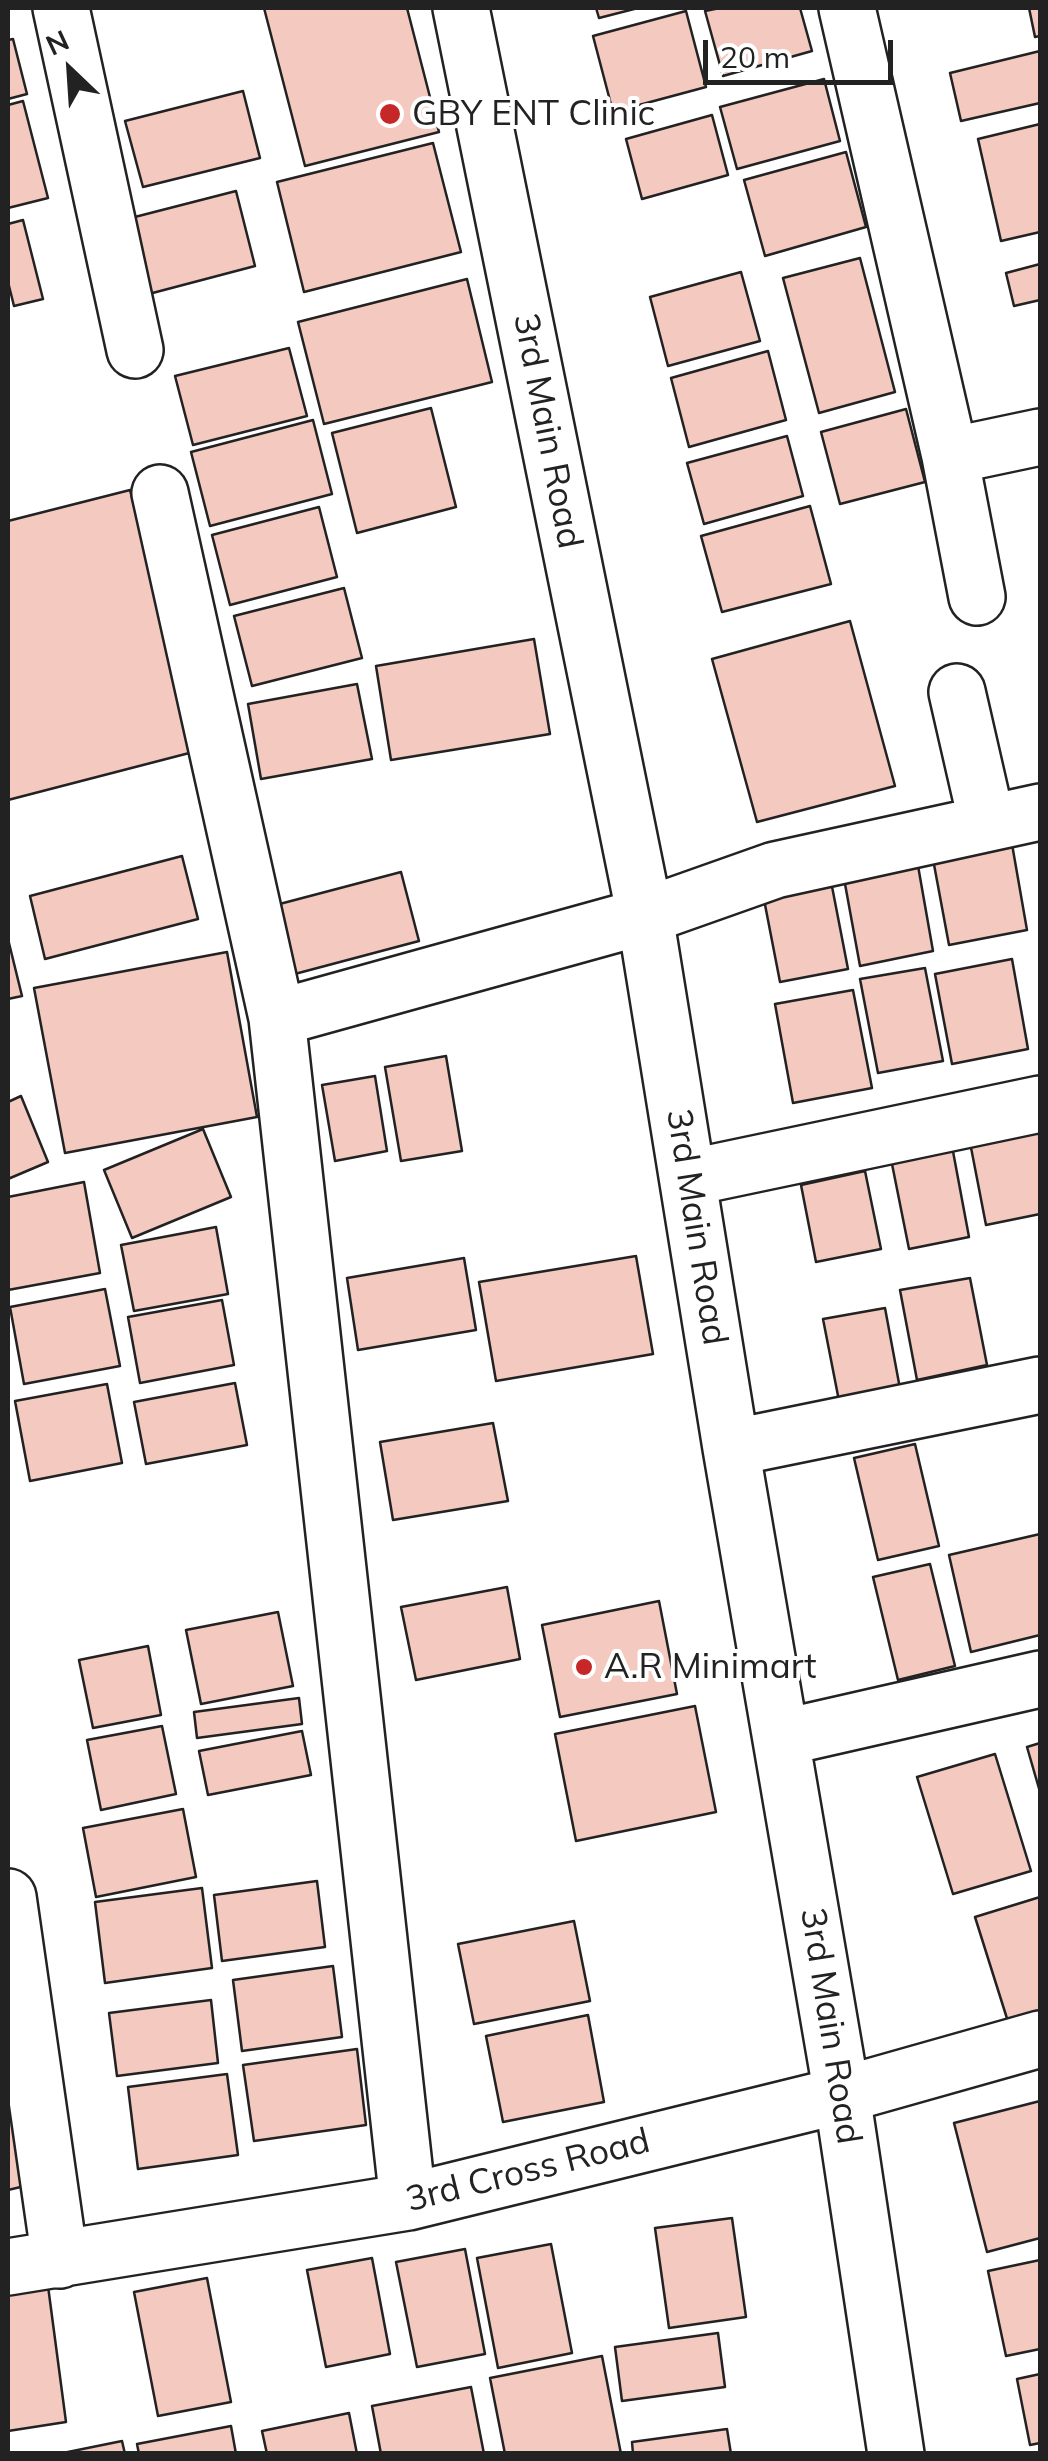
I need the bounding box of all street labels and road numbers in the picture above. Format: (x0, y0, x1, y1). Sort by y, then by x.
street label: 3rd Main Road (504, 310, 590, 552)
street label: 3rd Main Road (657, 1106, 735, 1348)
street label: 3rd Main Road (791, 1905, 869, 2147)
street label: 3rd Cross Road (402, 2120, 654, 2222)

